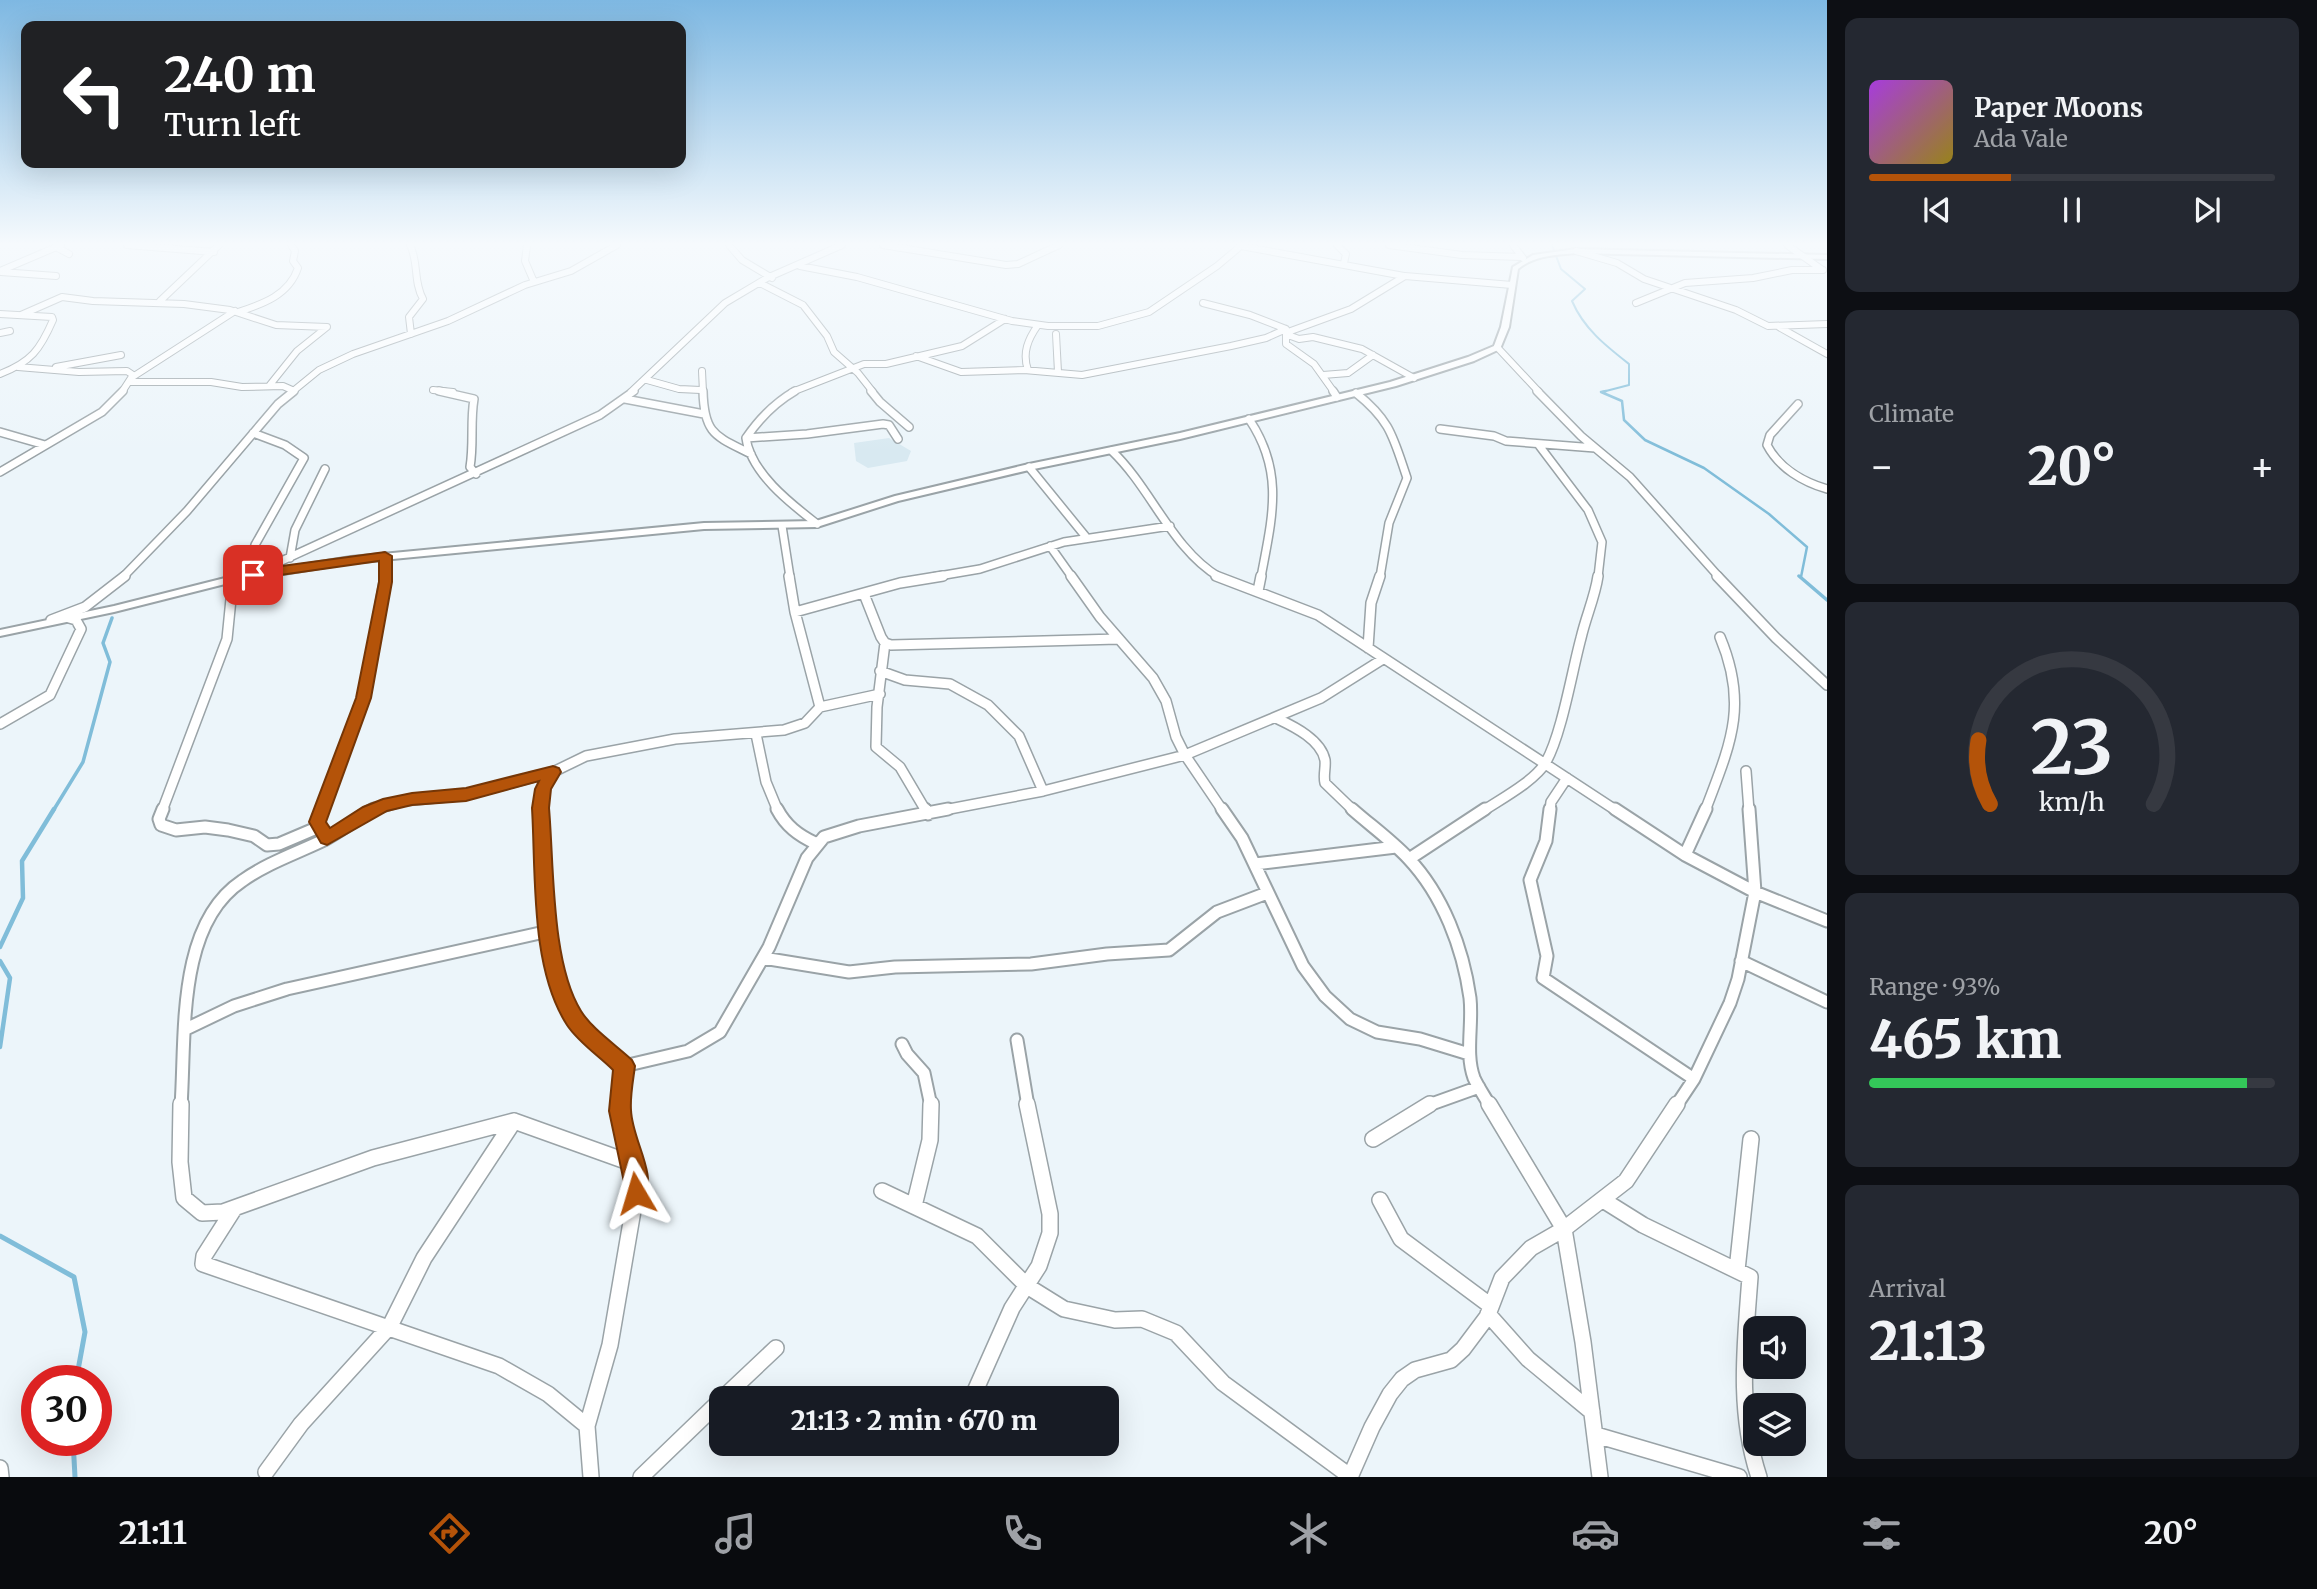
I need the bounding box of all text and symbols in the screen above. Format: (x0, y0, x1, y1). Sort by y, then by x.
text: 240 m (164, 44, 316, 105)
icon: left (49, 49, 140, 140)
text: Paper Moons (1974, 91, 2143, 124)
text: Turn left (164, 105, 301, 145)
text: Ada Vale (1974, 124, 2068, 153)
icon: previous (1918, 191, 1956, 229)
icon: pause (2053, 191, 2091, 229)
icon: next (2188, 191, 2226, 229)
text: Climate (1869, 399, 1954, 428)
text: 20° (2028, 434, 2116, 499)
text: − (1869, 443, 1894, 490)
text: + (2250, 443, 2275, 490)
pin (223, 545, 283, 605)
icon: arrive (234, 556, 272, 594)
text: 23 (2031, 703, 2113, 795)
text: km/h (2039, 786, 2105, 818)
text: Range · 93% (1869, 972, 2001, 1001)
text: 465 km (1869, 1007, 2062, 1072)
position arrow (599, 1156, 673, 1230)
text: Arrival (1869, 1274, 1946, 1303)
text: 21:13 (1869, 1309, 1987, 1374)
map controls (1743, 1316, 1806, 1456)
button: sound (1743, 1316, 1806, 1379)
speed limit sign: 30 (21, 1365, 112, 1456)
button: layers (1743, 1393, 1806, 1456)
text: 21:13 · 2 min · 670 m (791, 1404, 1037, 1437)
icon: directions (425, 1509, 474, 1558)
icon: music (711, 1509, 760, 1558)
icon: phone (998, 1509, 1047, 1558)
icon: climate (1284, 1509, 1333, 1558)
icon: car (1571, 1509, 1620, 1558)
icon: filters (1857, 1509, 1906, 1558)
text: 21:11 (119, 1513, 187, 1553)
text: 20° (2144, 1513, 2198, 1553)

